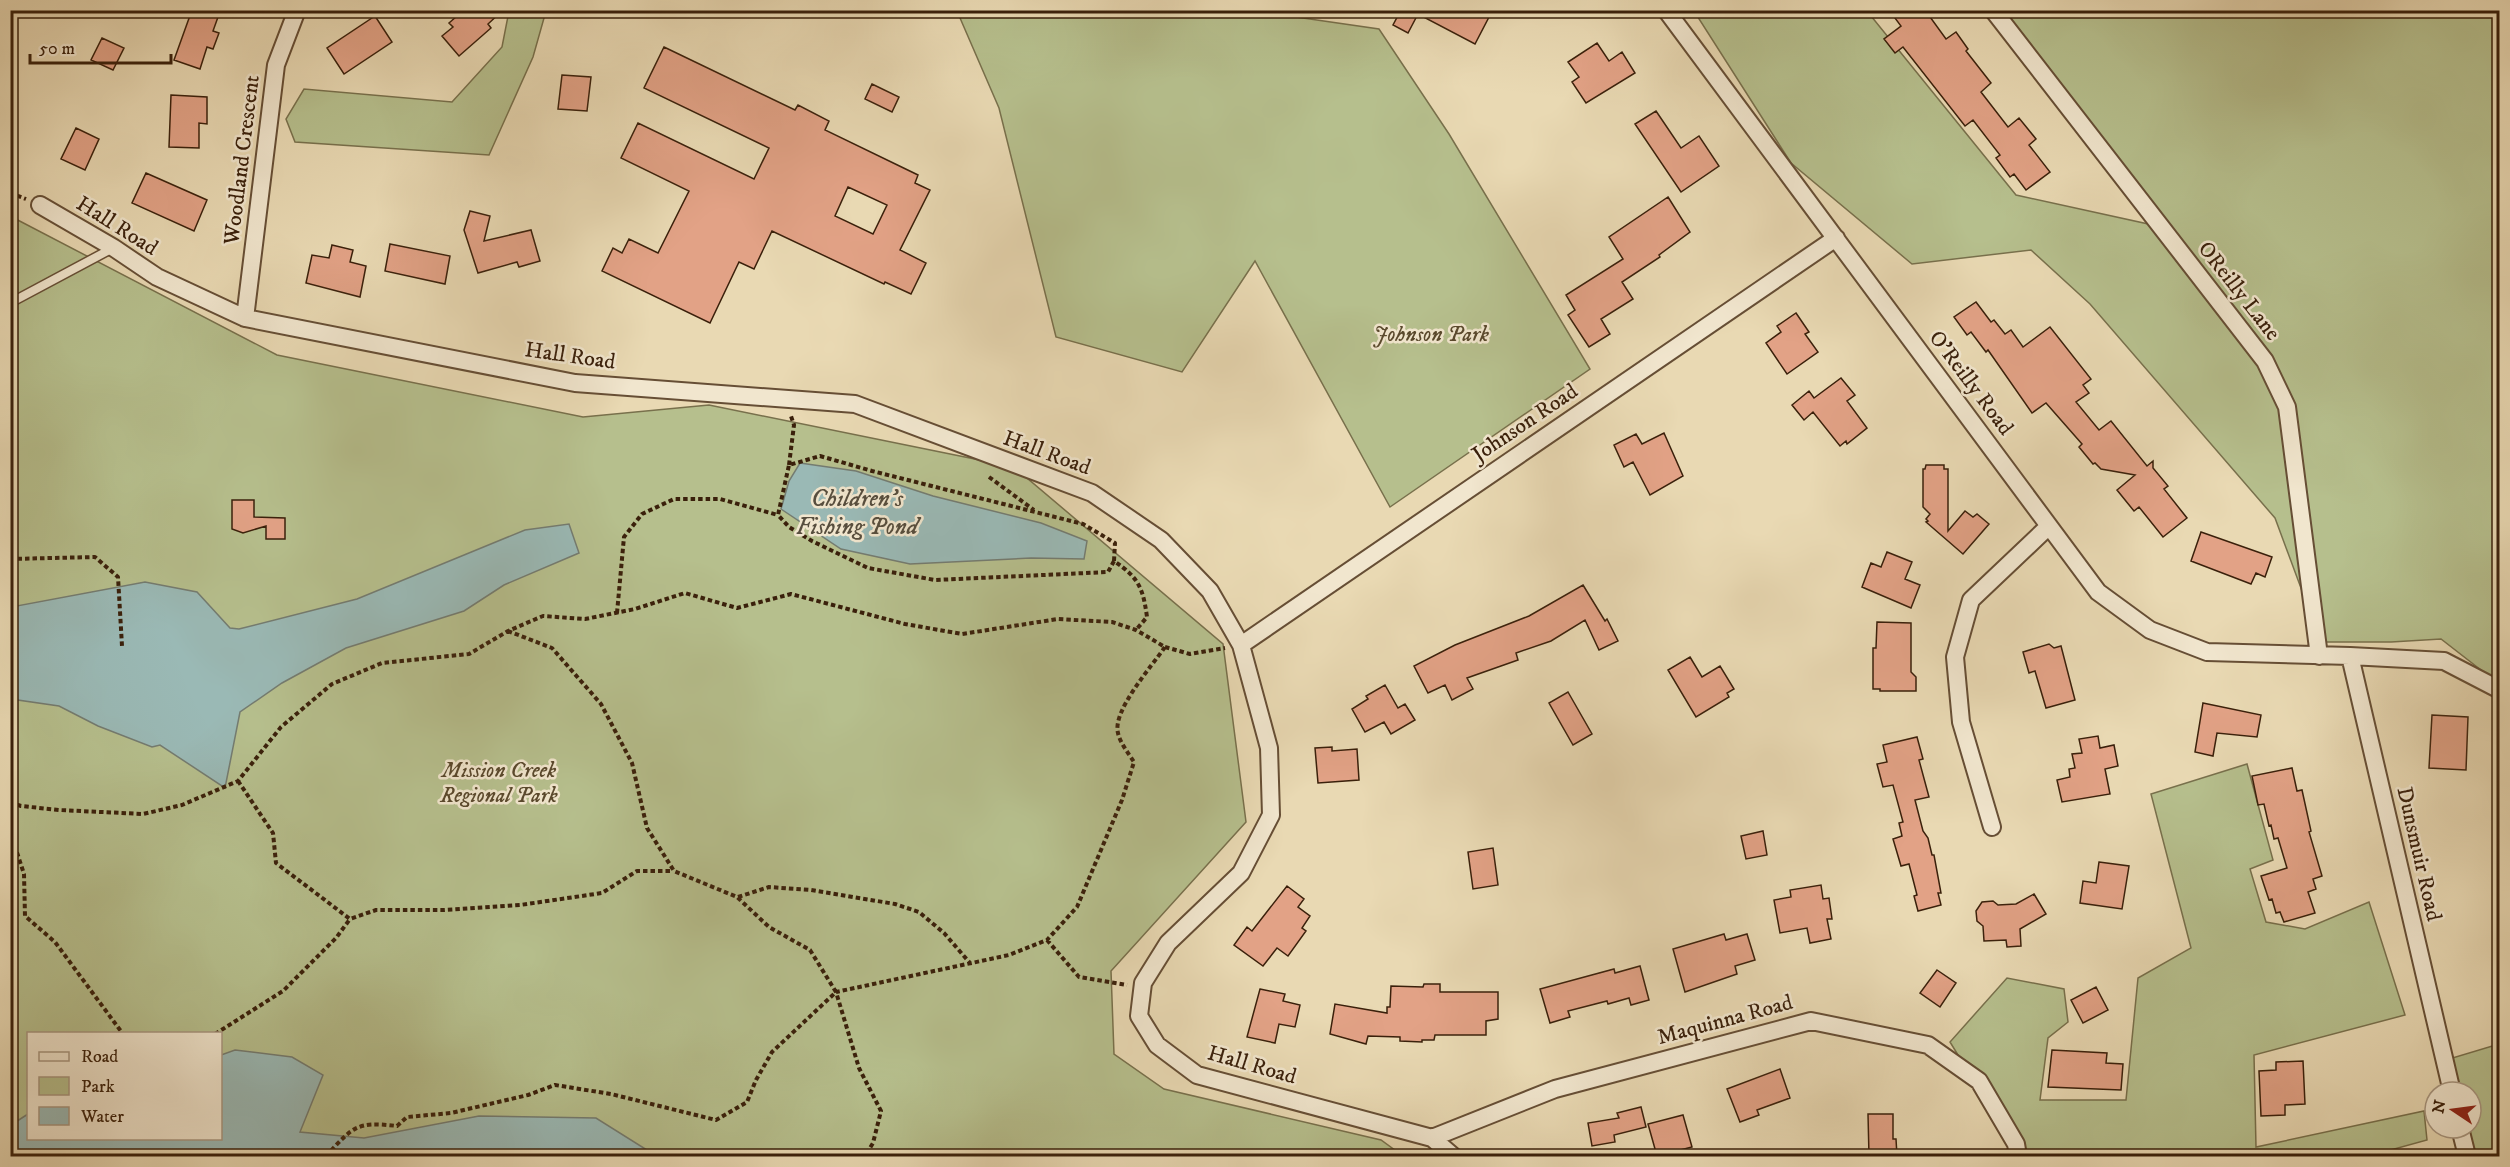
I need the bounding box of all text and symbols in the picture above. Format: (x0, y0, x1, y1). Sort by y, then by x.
scale bar (30, 27, 171, 65)
text: 50 m (39, 38, 75, 60)
street label: Woodland Crescent (218, 74, 266, 247)
street label: Hall Road (71, 190, 163, 262)
street label: OReilly Lane (2192, 236, 2286, 346)
park label: Johnson Park (1373, 321, 1490, 348)
street label: O'Reilly Road (1923, 325, 2019, 441)
street label: Hall Road (523, 336, 617, 376)
street label: Johnson Road (1465, 378, 1583, 469)
street label: Hall Road (999, 425, 1095, 481)
water label: Children's Fishing Pond (796, 484, 922, 542)
park label: Mission Creek Regional Park (439, 757, 559, 809)
street label: Dunsmuir Road (2390, 784, 2448, 924)
street label: Maquinna Road (1654, 989, 1796, 1051)
legend (27, 1032, 222, 1140)
street label: Hall Road (1204, 1039, 1300, 1091)
text: Road (81, 1046, 118, 1068)
text: Park (81, 1076, 115, 1098)
north arrow (2423, 1080, 2483, 1140)
text: N (2428, 1098, 2451, 1116)
text: Water (80, 1106, 124, 1128)

